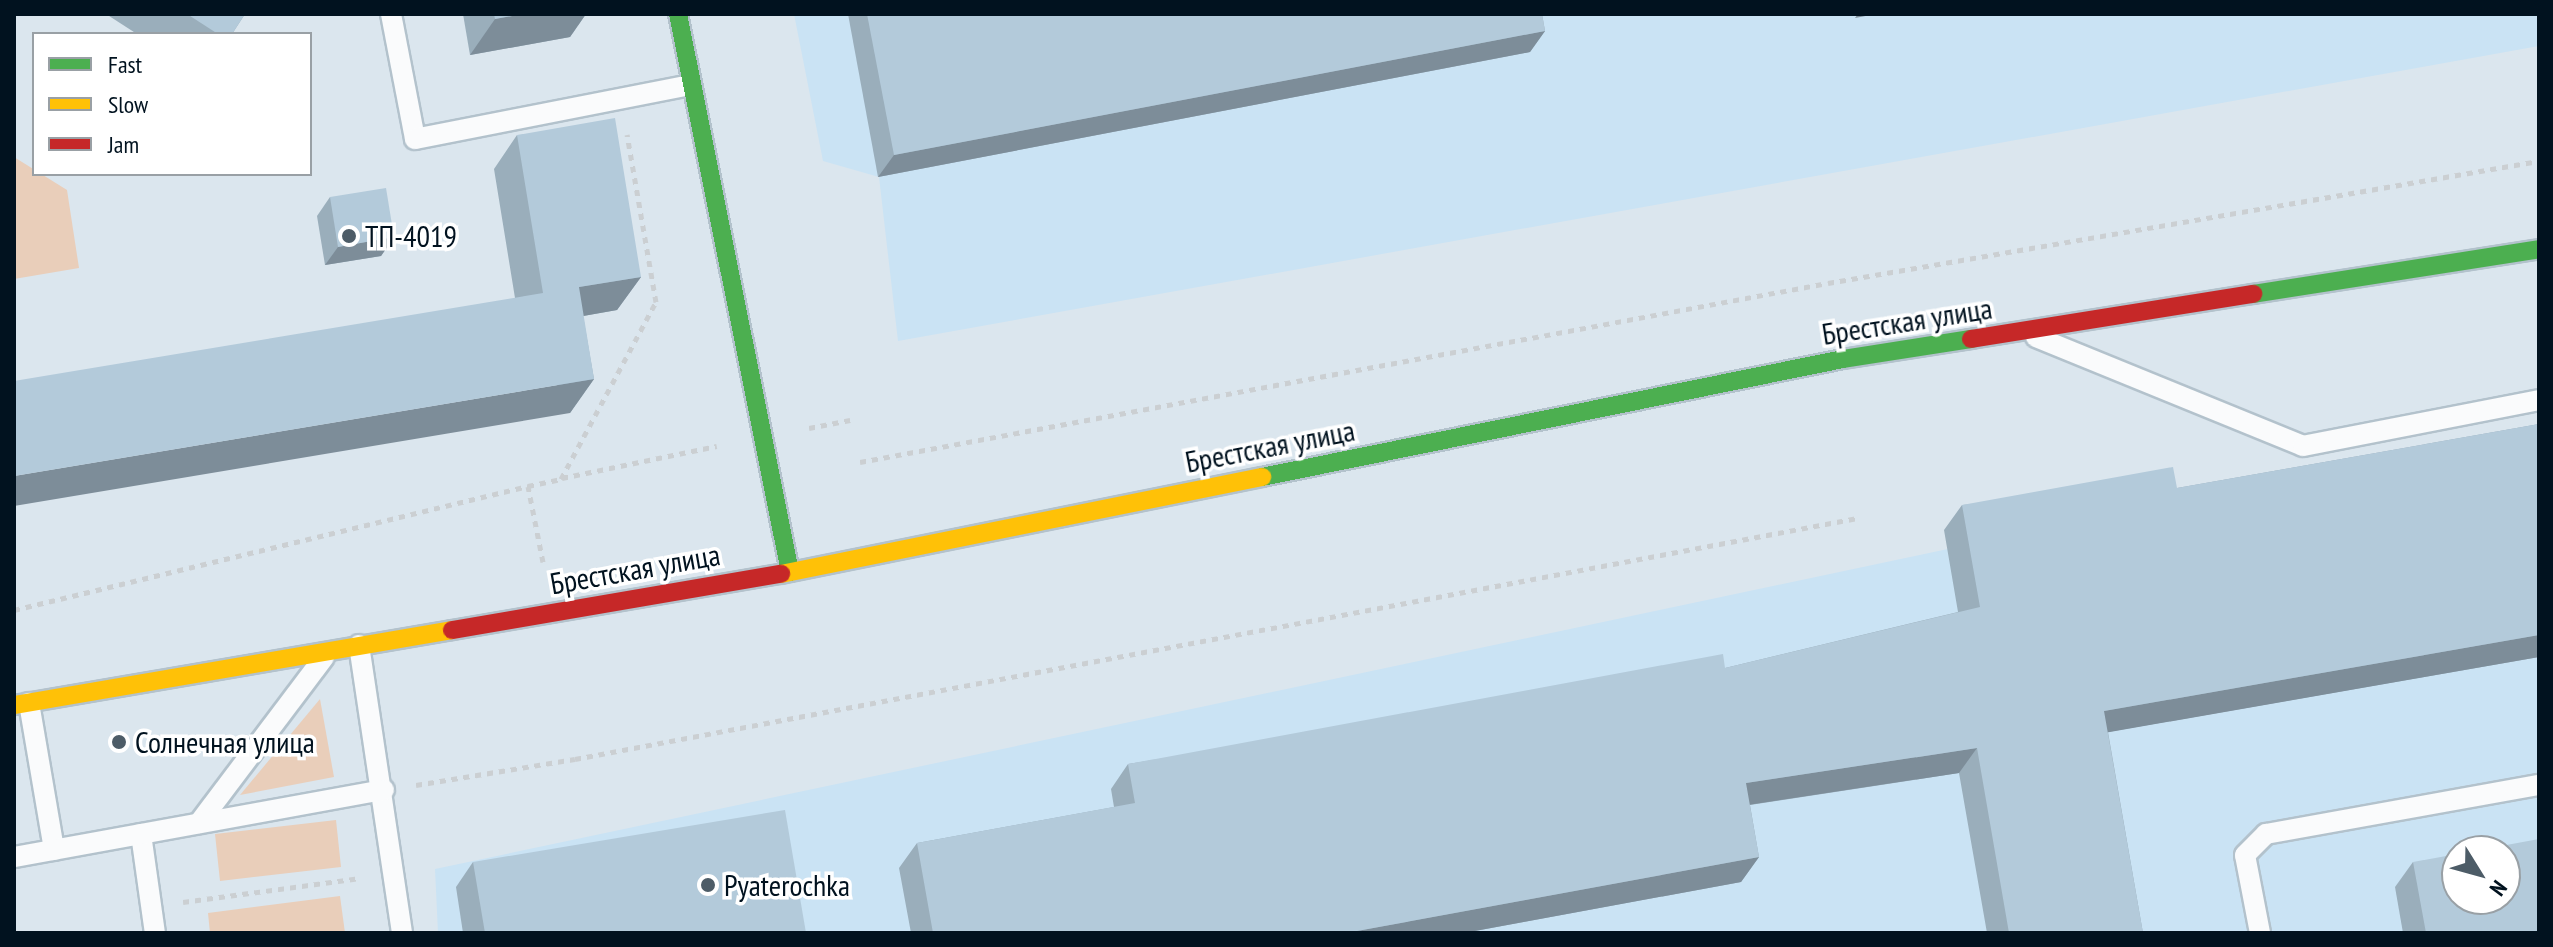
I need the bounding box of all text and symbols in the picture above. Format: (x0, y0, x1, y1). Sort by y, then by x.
legend (32, 32, 312, 176)
text: Fast (108, 49, 142, 80)
text: Slow (108, 89, 148, 120)
text: Jam (108, 129, 139, 160)
place label: ТП-4019 (365, 218, 457, 254)
marker: ТП-4019 (340, 227, 358, 245)
street label: Брестская улица (1819, 290, 1995, 352)
street label: Брестская улица (1182, 412, 1358, 480)
street label: Брестская улица (547, 536, 723, 602)
place label: Солнечная улица (135, 724, 315, 760)
marker: Солнечная улица (110, 733, 128, 751)
north arrow (2441, 835, 2521, 915)
place label: Pyaterochka (724, 867, 850, 903)
text: N (2484, 875, 2513, 901)
marker: Pyaterochka (699, 876, 717, 894)

